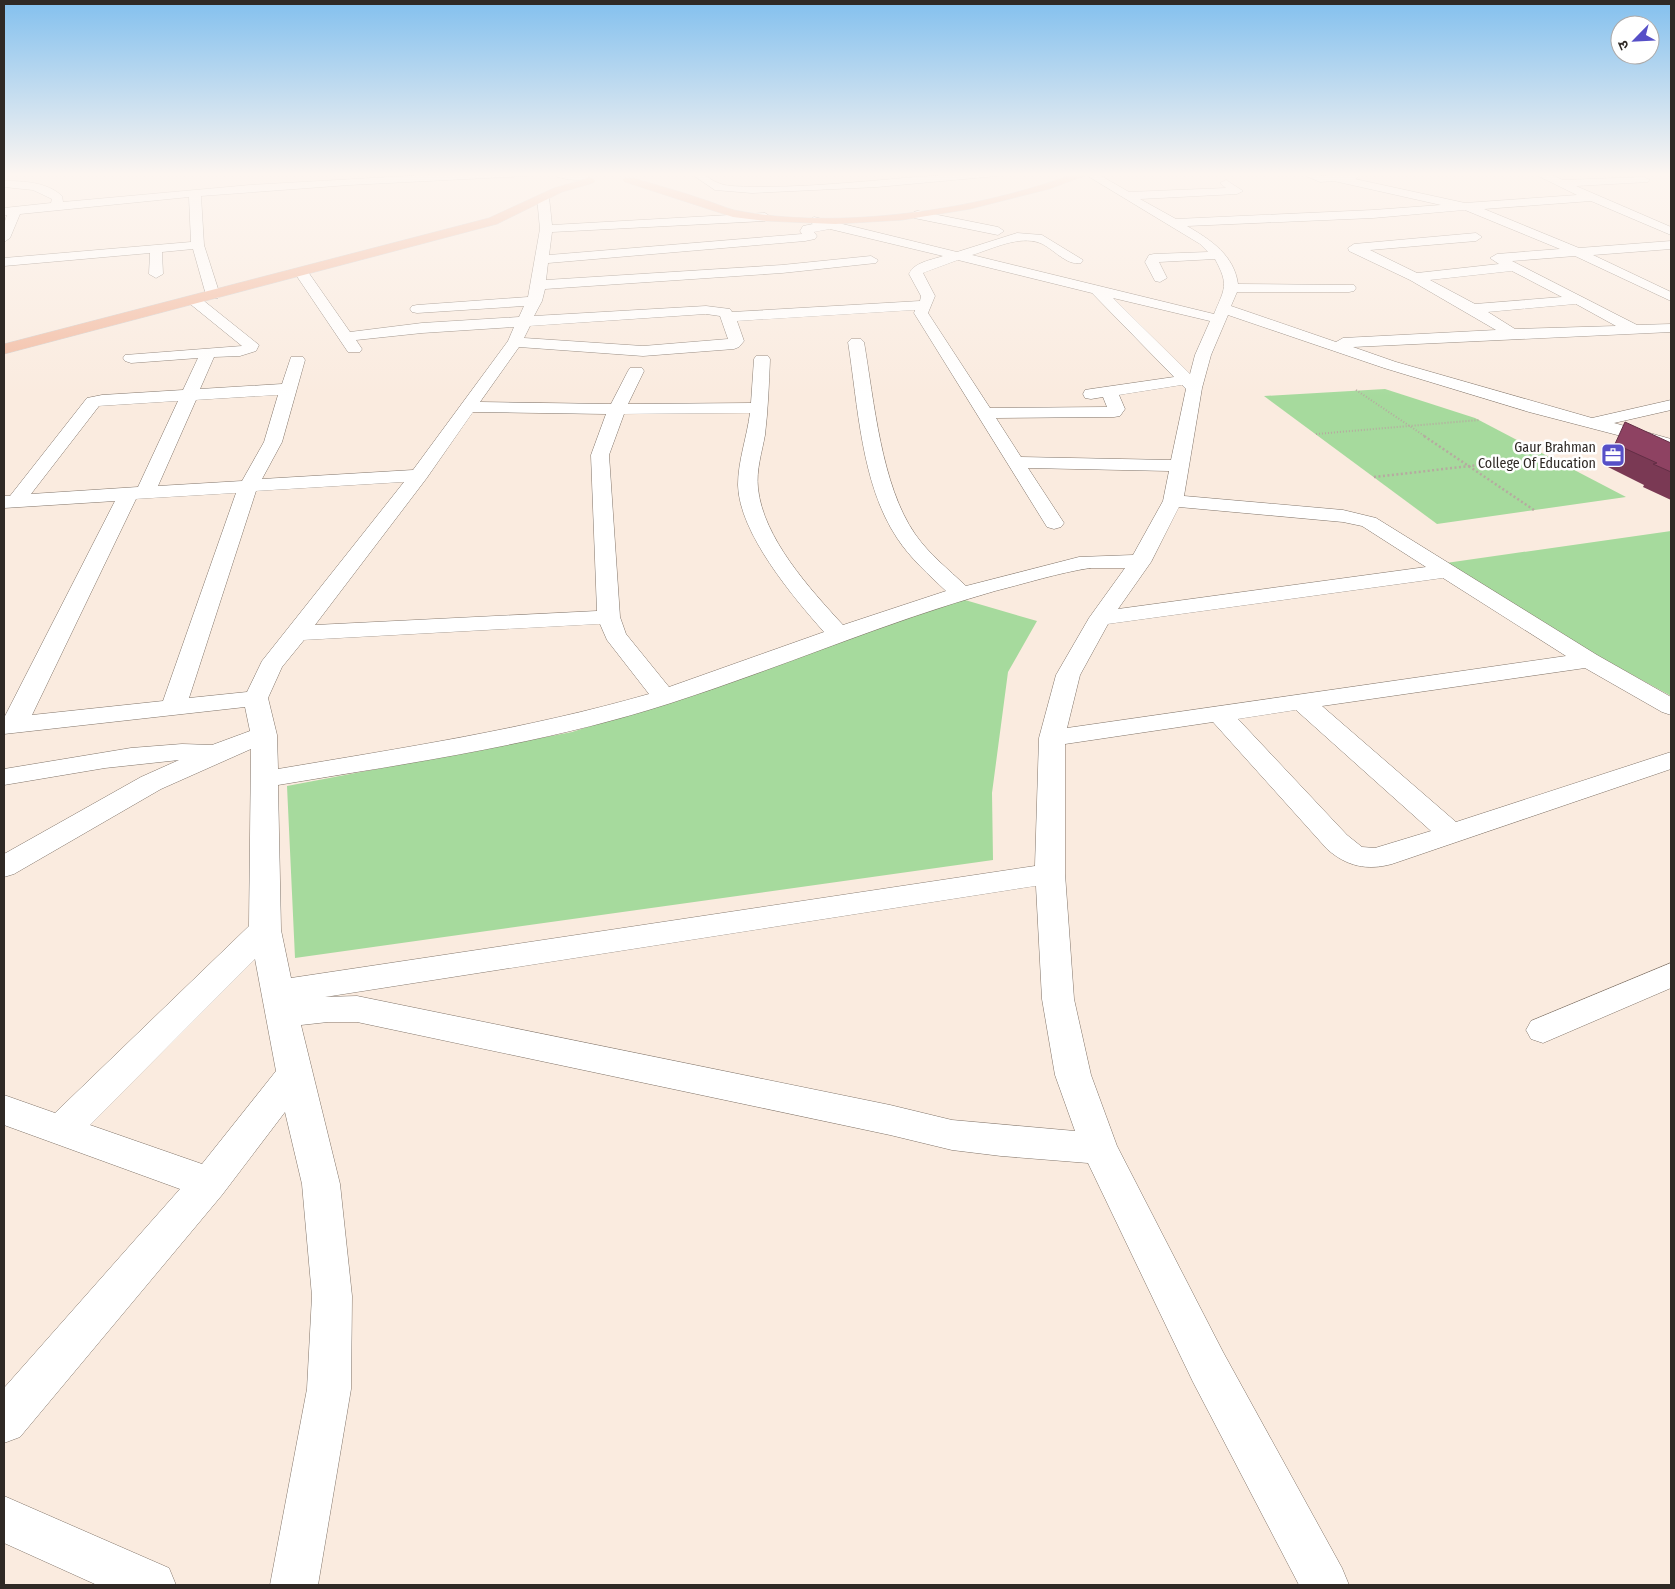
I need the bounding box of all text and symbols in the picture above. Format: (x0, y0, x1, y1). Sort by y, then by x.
north arrow (1610, 15, 1660, 65)
text: उ (1614, 37, 1633, 52)
place label: Gaur Brahman College Of Education (1478, 439, 1596, 472)
office icon: Gaur Brahman College Of Education (1600, 442, 1626, 468)

